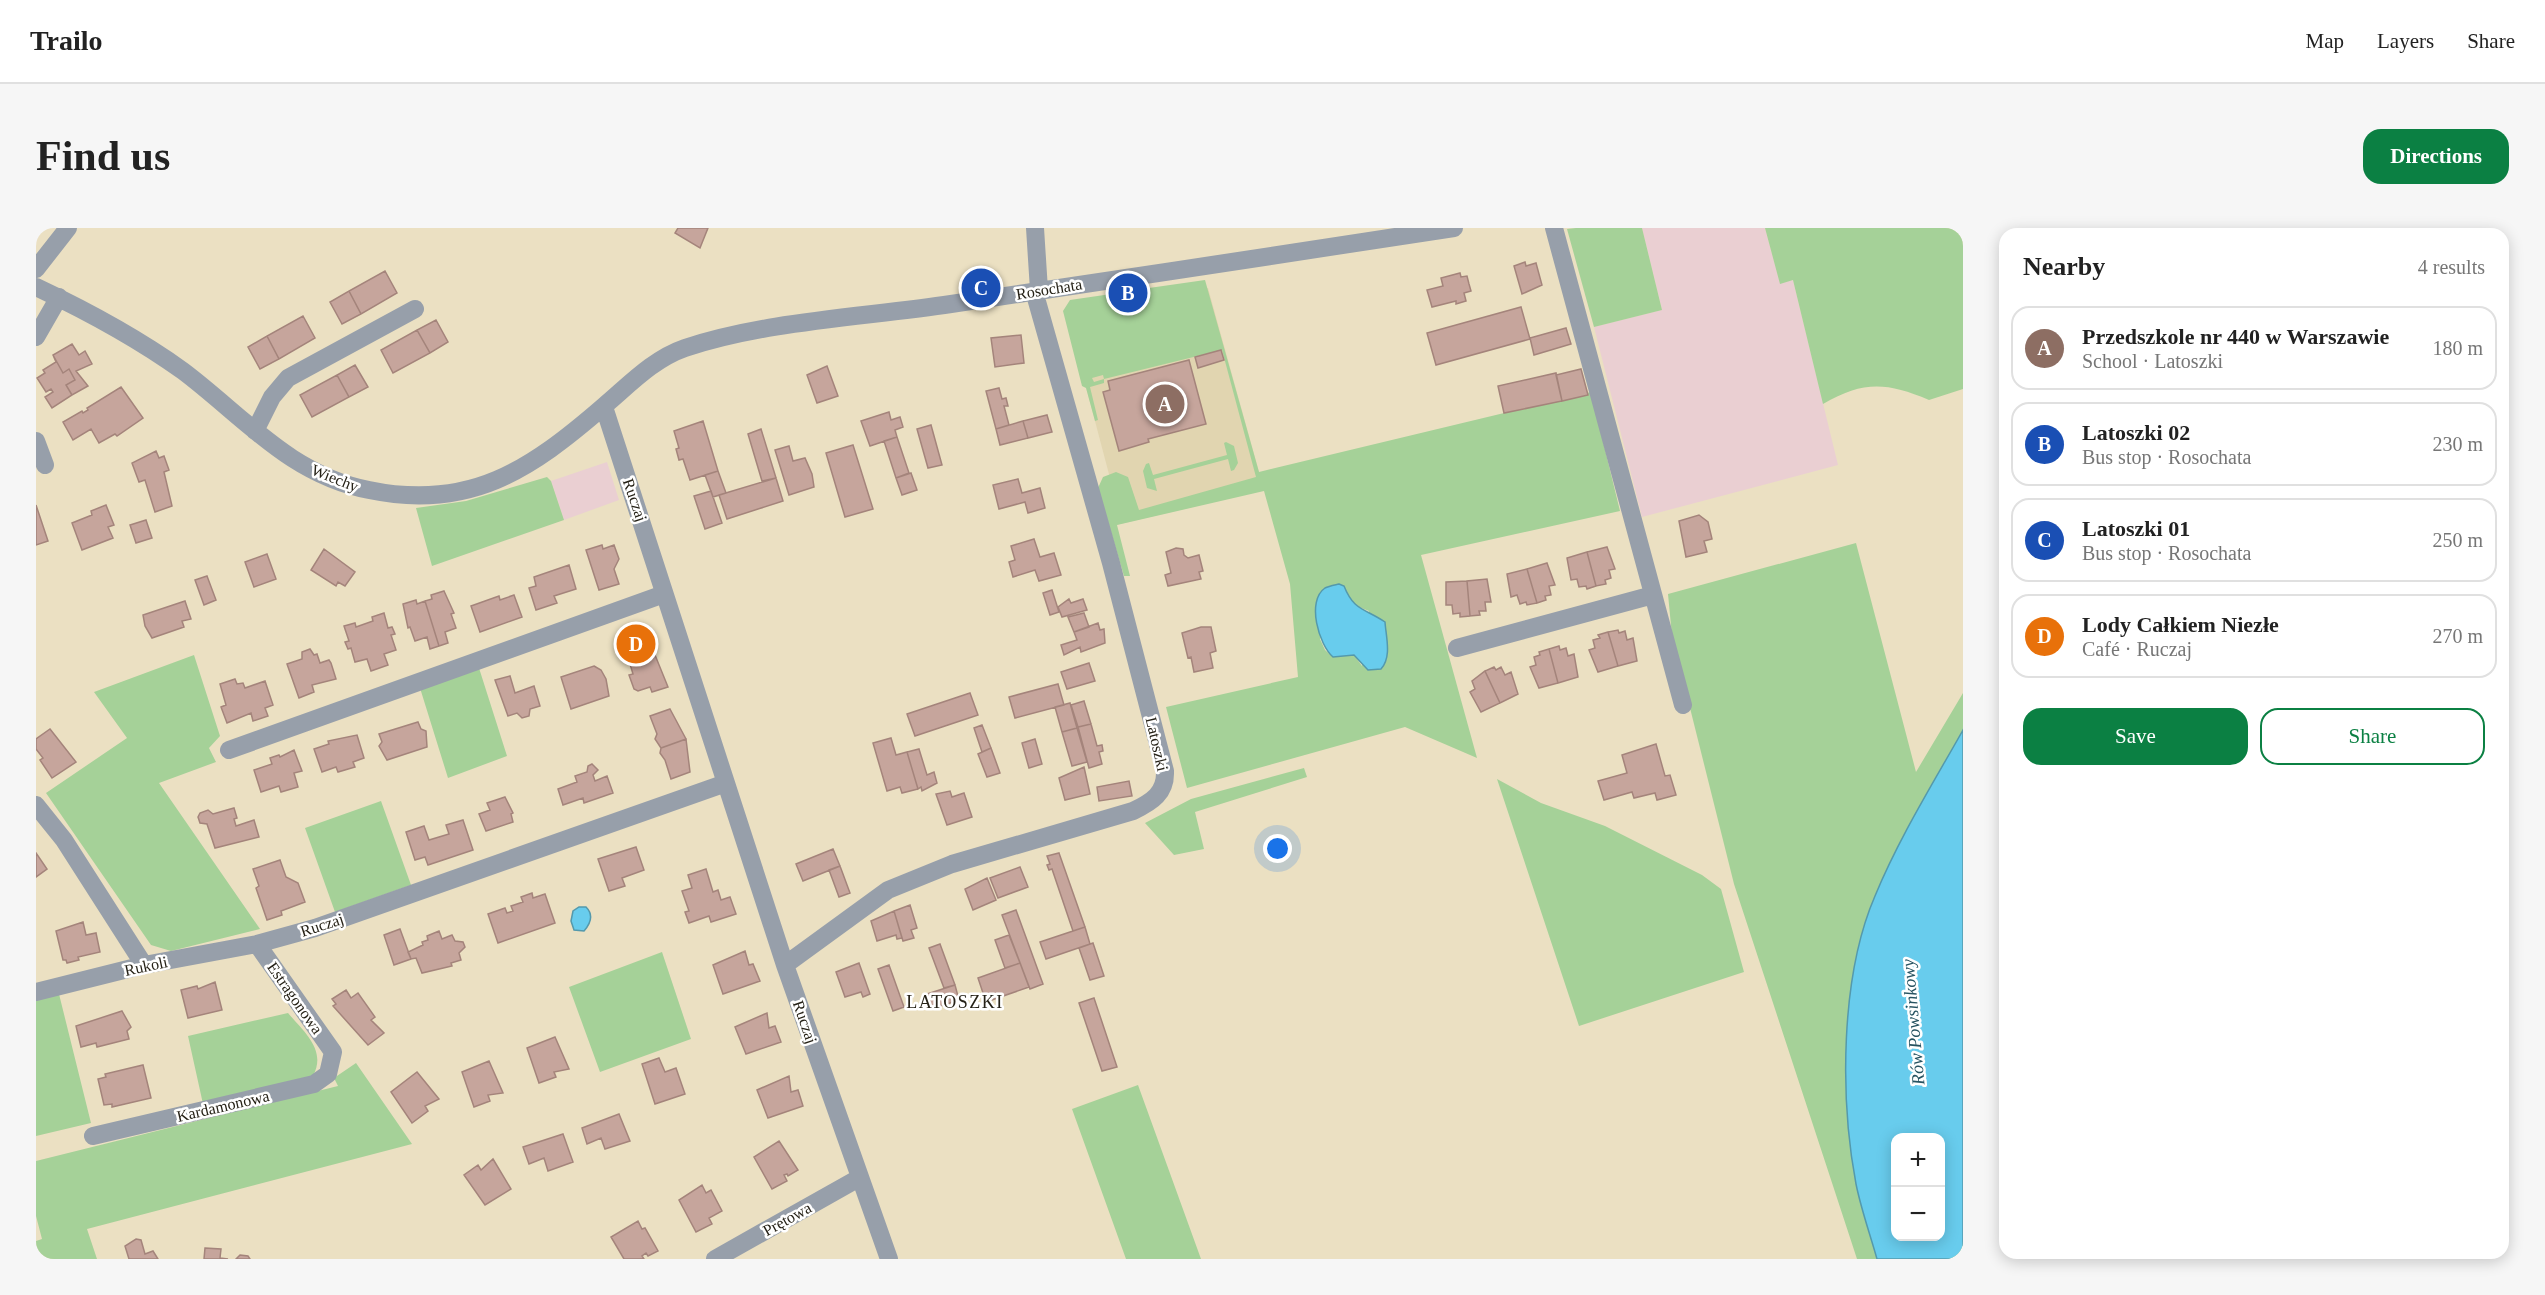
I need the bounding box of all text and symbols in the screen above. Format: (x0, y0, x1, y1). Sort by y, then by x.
text: Trailo (30, 25, 103, 56)
text: Map (2306, 29, 2344, 53)
text: Layers (2377, 29, 2434, 53)
text: Share (2467, 29, 2515, 53)
button: Directions (2363, 129, 2509, 184)
text: Find us (36, 133, 170, 179)
text: Nearby (2023, 252, 2105, 281)
text: 4 results (2418, 256, 2485, 278)
pin: C (962, 266, 1000, 310)
pin: B (1108, 270, 1148, 316)
street label: Rosochata (1015, 275, 1083, 303)
text: Przedszkole nr 440 w Warszawie (2082, 324, 2389, 349)
text: A (2037, 337, 2052, 359)
text: 180 m (2432, 337, 2483, 359)
text: School · Latoszki (2082, 350, 2223, 372)
pin: A (1146, 382, 1184, 426)
text: Latoszki 02 (2082, 420, 2190, 445)
text: B (2038, 433, 2051, 455)
text: 230 m (2432, 433, 2483, 455)
text: Bus stop · Rosochata (2082, 446, 2251, 468)
street label: Wiechy (309, 461, 361, 496)
street label: Ruczaj (619, 476, 650, 524)
text: Latoszki 01 (2082, 516, 2190, 541)
text: C (2037, 529, 2052, 551)
text: 250 m (2432, 529, 2483, 551)
text: Bus stop · Rosochata (2082, 542, 2251, 564)
text: Lody Całkiem Niezłe (2082, 612, 2279, 637)
pin: D (616, 622, 656, 666)
text: D (2037, 625, 2052, 647)
text: 270 m (2432, 625, 2483, 647)
text: Café · Ruczaj (2082, 638, 2192, 660)
button: Save (2023, 708, 2248, 765)
button: Share (2260, 708, 2485, 765)
street label: Latoszki (1143, 715, 1172, 773)
your location (1263, 834, 1292, 863)
street label: Ruczaj (298, 910, 346, 941)
street label: Rukoli (123, 953, 170, 979)
water label: Rów Powsinkowy (1898, 958, 1929, 1087)
street label: Estragonowa (263, 959, 326, 1038)
district label: LATOSZKI (906, 992, 1004, 1012)
street label: Ruczaj (789, 998, 820, 1046)
street label: Kardamonowa (175, 1087, 271, 1125)
map controls (1891, 1133, 1945, 1241)
button: + (1891, 1133, 1945, 1187)
button: − (1891, 1187, 1945, 1241)
street label: Prętowa (760, 1199, 815, 1240)

